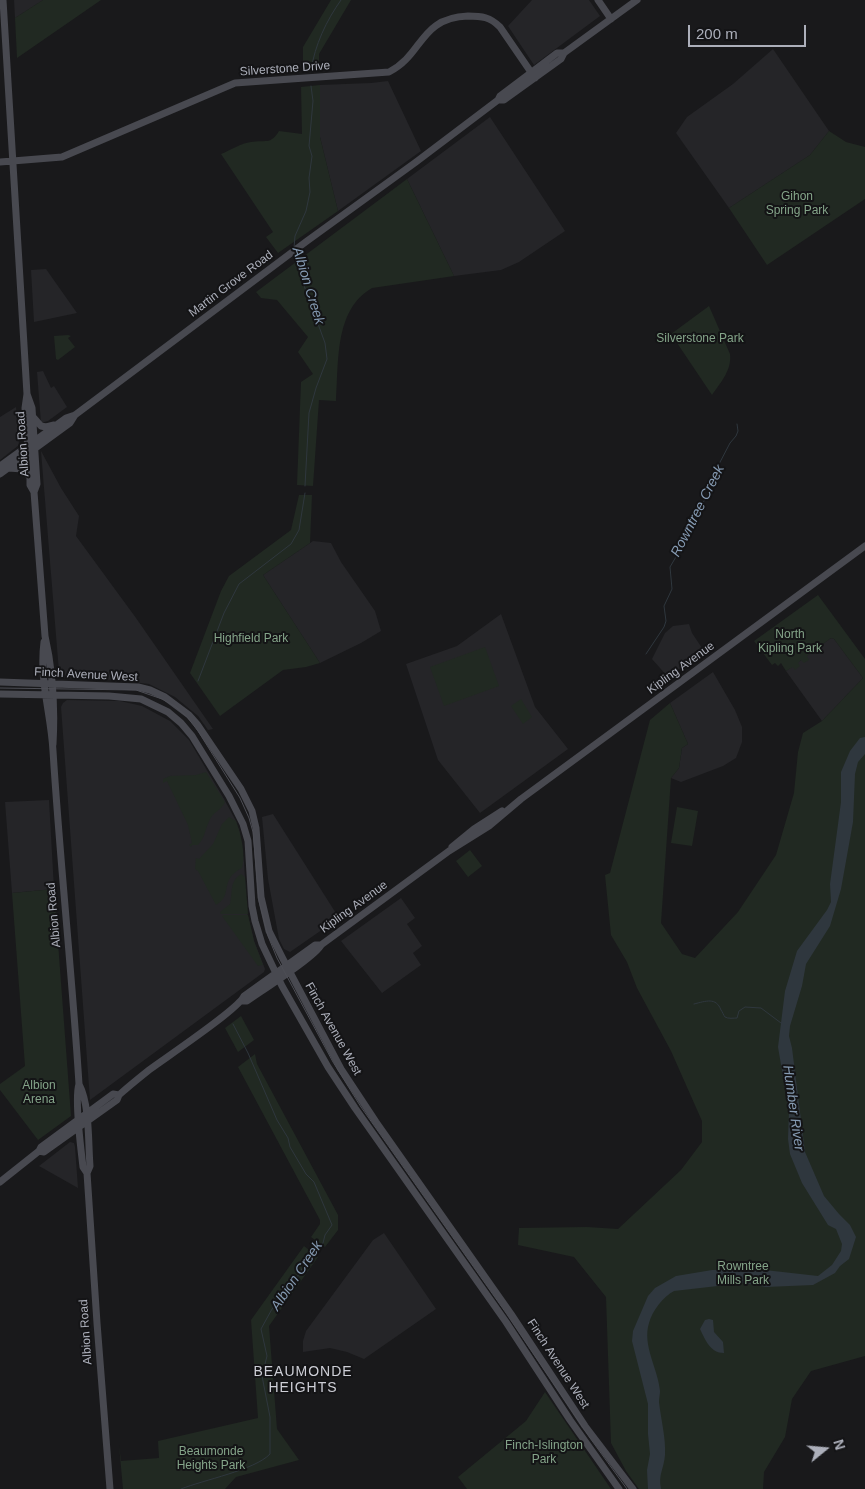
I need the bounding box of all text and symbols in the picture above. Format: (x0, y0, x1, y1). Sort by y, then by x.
scale bar (690, 15, 808, 47)
text: 200 m (696, 25, 738, 42)
street label: Silverstone Drive (239, 59, 331, 79)
park label: Gihon Spring Park (766, 190, 828, 218)
water label: Albion Creek (288, 245, 328, 327)
street label: Martin Grove Road (186, 248, 276, 320)
park label: Silverstone Park (656, 332, 744, 346)
street label: Albion Road (14, 411, 32, 477)
water label: Rowntree Creek (668, 462, 728, 560)
park label: North Kipling Park (758, 628, 822, 656)
park label: Highfield Park (214, 632, 288, 646)
street label: Kipling Avenue (644, 639, 718, 697)
street label: Finch Avenue West (34, 665, 138, 685)
street label: Kipling Avenue (317, 878, 391, 936)
street label: Albion Road (44, 882, 64, 948)
street label: Finch Avenue West (302, 980, 364, 1078)
water label: Humber River (779, 1064, 807, 1152)
park label: Albion Arena (22, 1079, 56, 1107)
water label: Albion Creek (268, 1238, 326, 1314)
park label: Rowntree Mills Park (717, 1260, 769, 1288)
street label: Albion Road (77, 1299, 95, 1365)
street label: Finch Avenue West (524, 1317, 592, 1411)
district label: BEAUMONDE HEIGHTS (252, 1364, 354, 1396)
north arrow (800, 1424, 850, 1474)
text: N (830, 1437, 848, 1452)
park label: Finch-Islington Park (505, 1439, 583, 1467)
park label: Beaumonde Heights Park (177, 1445, 245, 1473)

